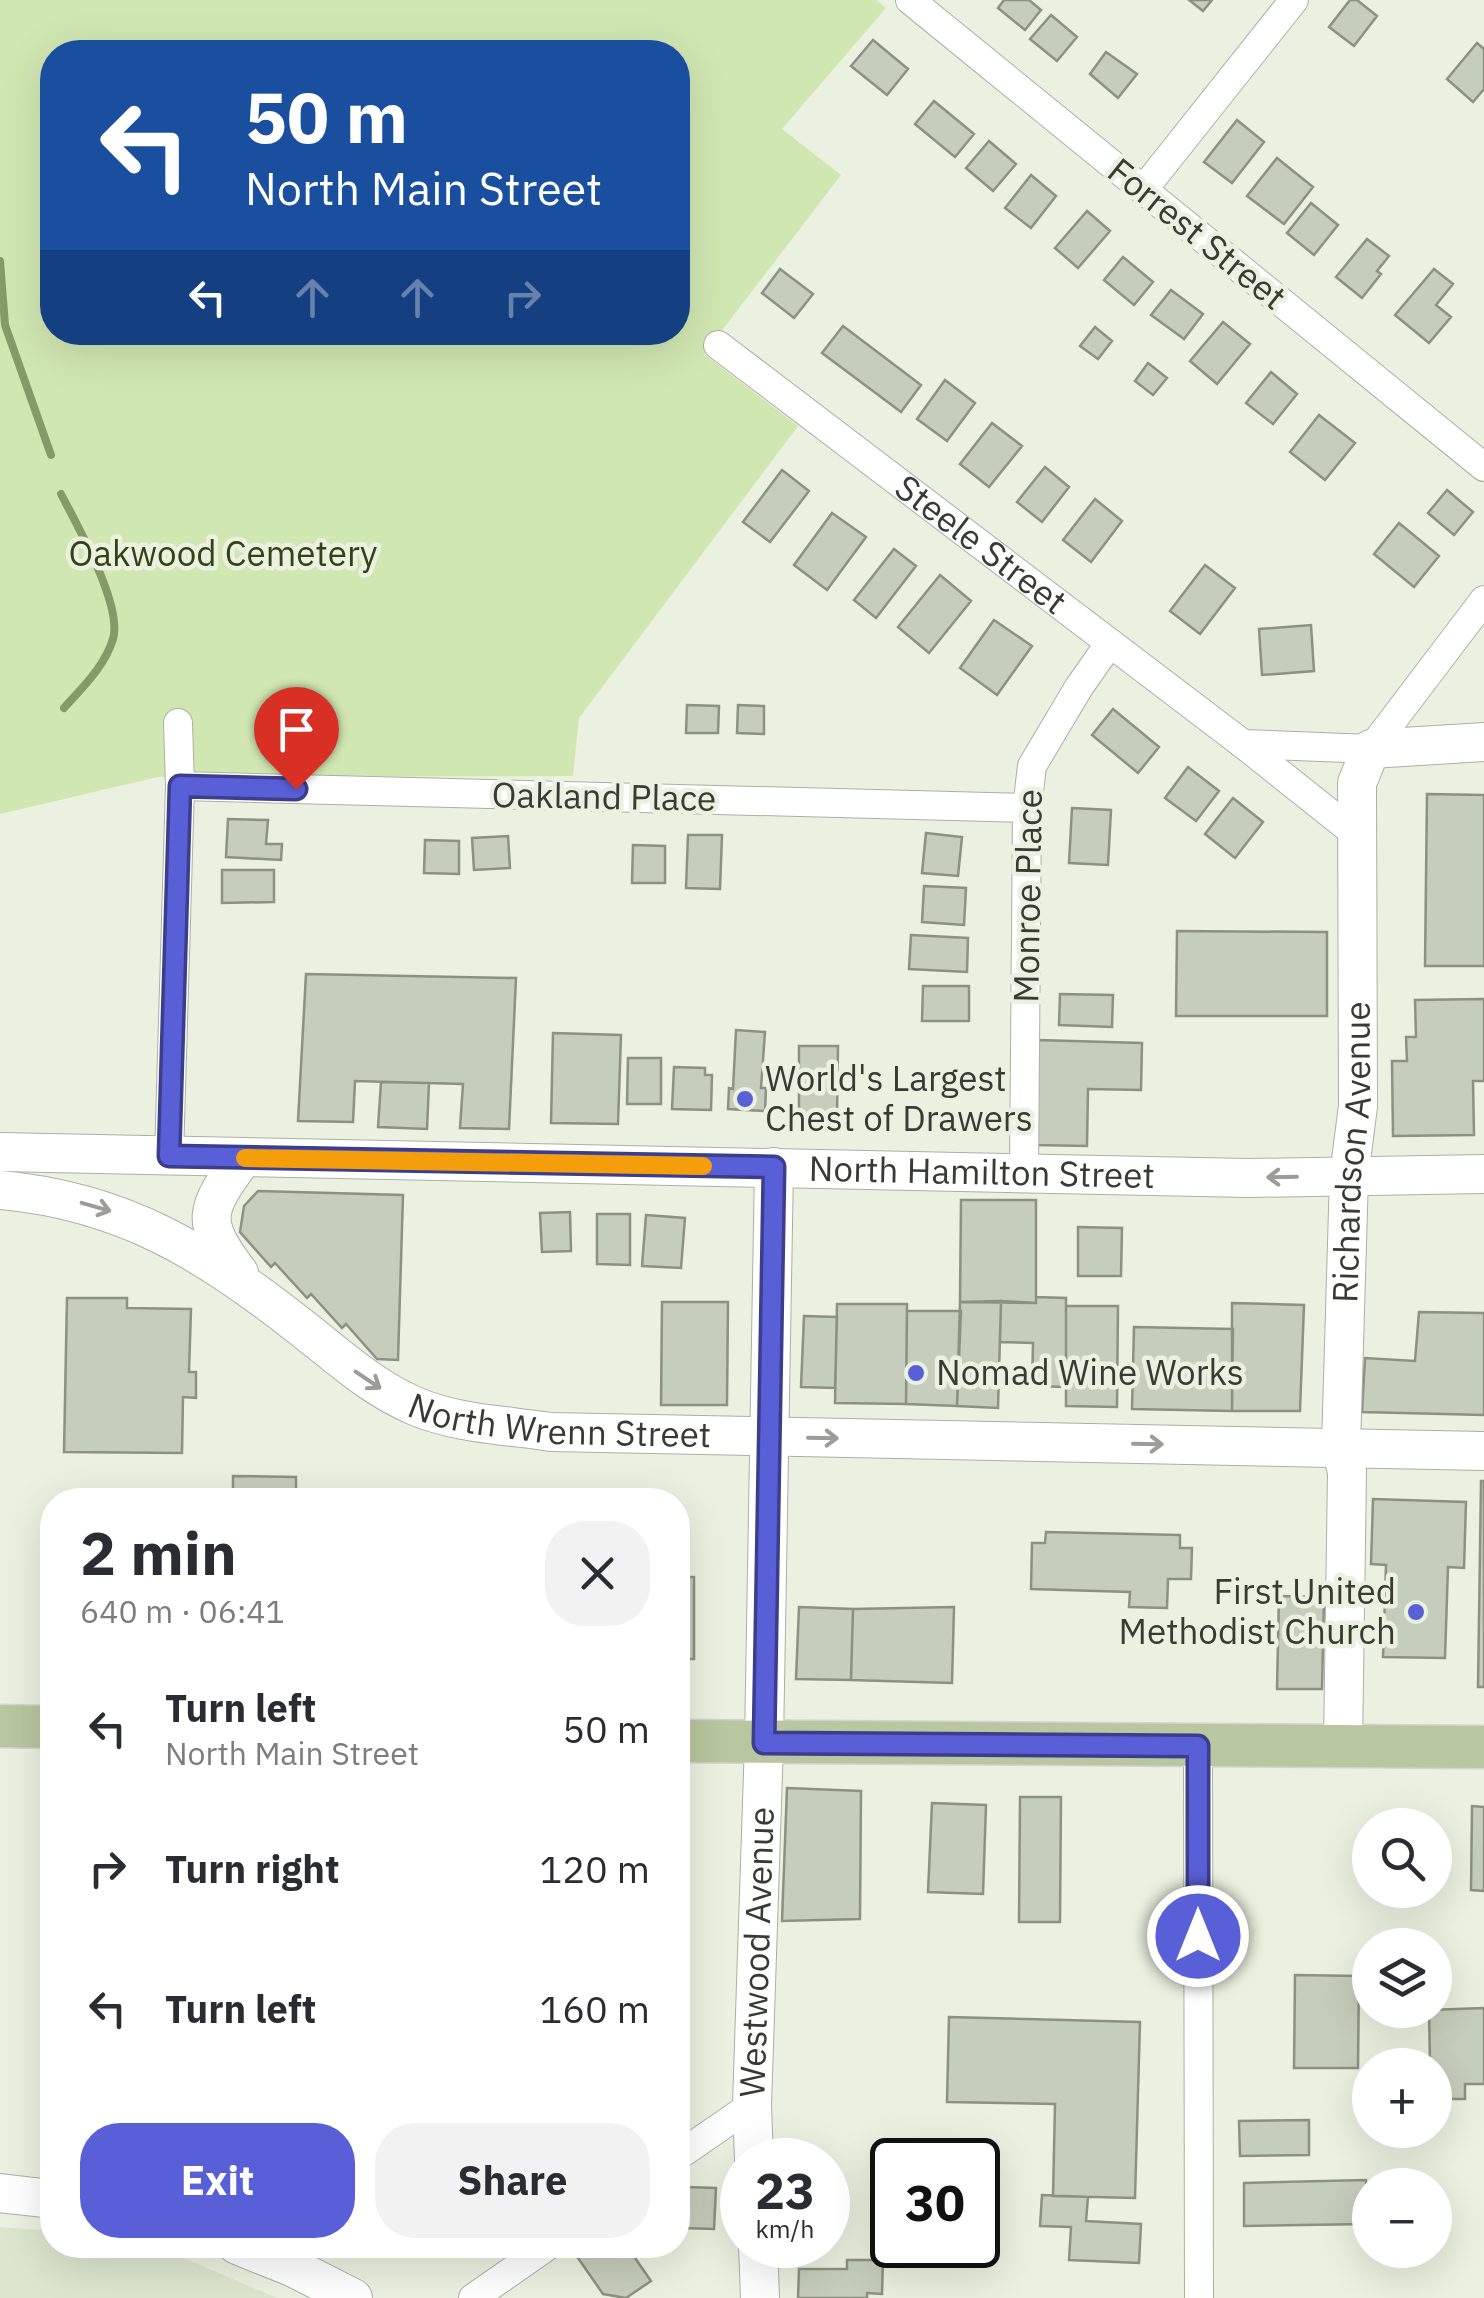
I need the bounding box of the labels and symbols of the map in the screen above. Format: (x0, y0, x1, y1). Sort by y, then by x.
street label: Forrest Street (1099, 147, 1296, 319)
street label: Steele Street (886, 464, 1076, 624)
park label: Oakwood Cemetery (68, 530, 378, 576)
pin (254, 687, 339, 790)
street label: Oakland Place (491, 771, 717, 821)
street label: Monroe Place (1002, 789, 1052, 1003)
street label: Richardson Avenue (1321, 1001, 1381, 1303)
place label: World's Largest Chest of Drawers (765, 1055, 1033, 1141)
marker: World's Largest Chest of Drawers (734, 1088, 756, 1110)
street label: North Hamilton Street (808, 1145, 1155, 1198)
one-way arrow (1266, 1168, 1298, 1186)
one-way arrow (80, 1199, 111, 1217)
place label: Nomad Wine Works (936, 1349, 1244, 1395)
marker: Nomad Wine Works (905, 1362, 927, 1384)
one-way arrow (353, 1370, 381, 1391)
street label: North Wrenn Street (402, 1382, 712, 1457)
one-way arrow (807, 1429, 839, 1448)
one-way arrow (1132, 1435, 1164, 1454)
place label: First United Methodist Church (1119, 1568, 1396, 1654)
marker: First United Methodist Church (1405, 1601, 1427, 1623)
street label: Westwood Avenue (728, 1806, 784, 2098)
position arrow (1146, 1884, 1250, 1988)
speed limit sign: 30 (870, 2138, 1000, 2268)

